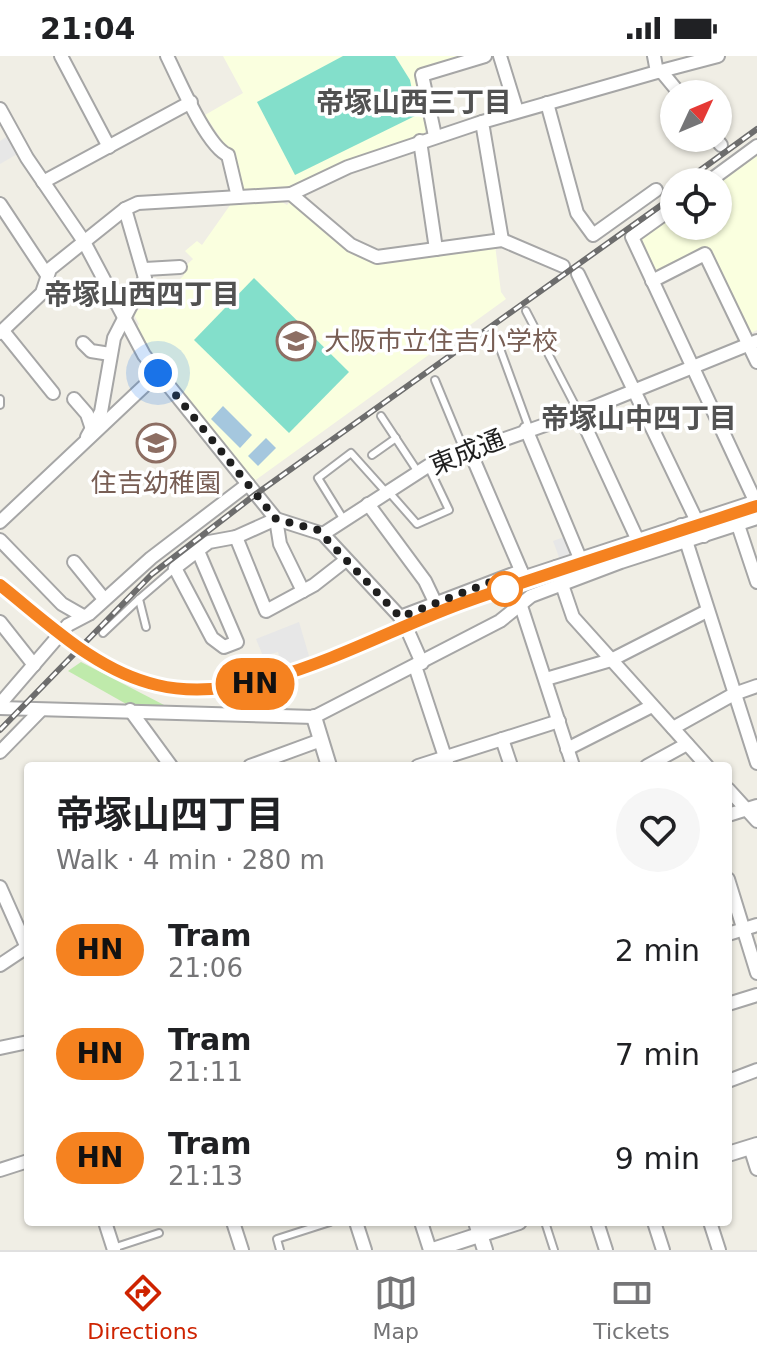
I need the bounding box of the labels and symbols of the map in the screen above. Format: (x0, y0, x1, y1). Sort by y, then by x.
north arrow (660, 80, 732, 152)
district label: 帝塚山西三丁目 (316, 86, 512, 119)
district label: 帝塚山西四丁目 (44, 278, 240, 311)
school or university icon: 大阪市立住吉小学校 (275, 320, 317, 362)
place label: 大阪市立住吉小学校 (324, 326, 558, 356)
your location (138, 353, 178, 393)
district label: 帝塚山中四丁目 (541, 402, 737, 435)
school or university icon: 住吉幼稚園 (135, 422, 177, 464)
street label: 東成通 (425, 423, 509, 481)
place label: 住吉幼稚園 (91, 468, 221, 498)
unlabelled marker (488, 572, 522, 606)
line badge: HN (219, 658, 291, 710)

